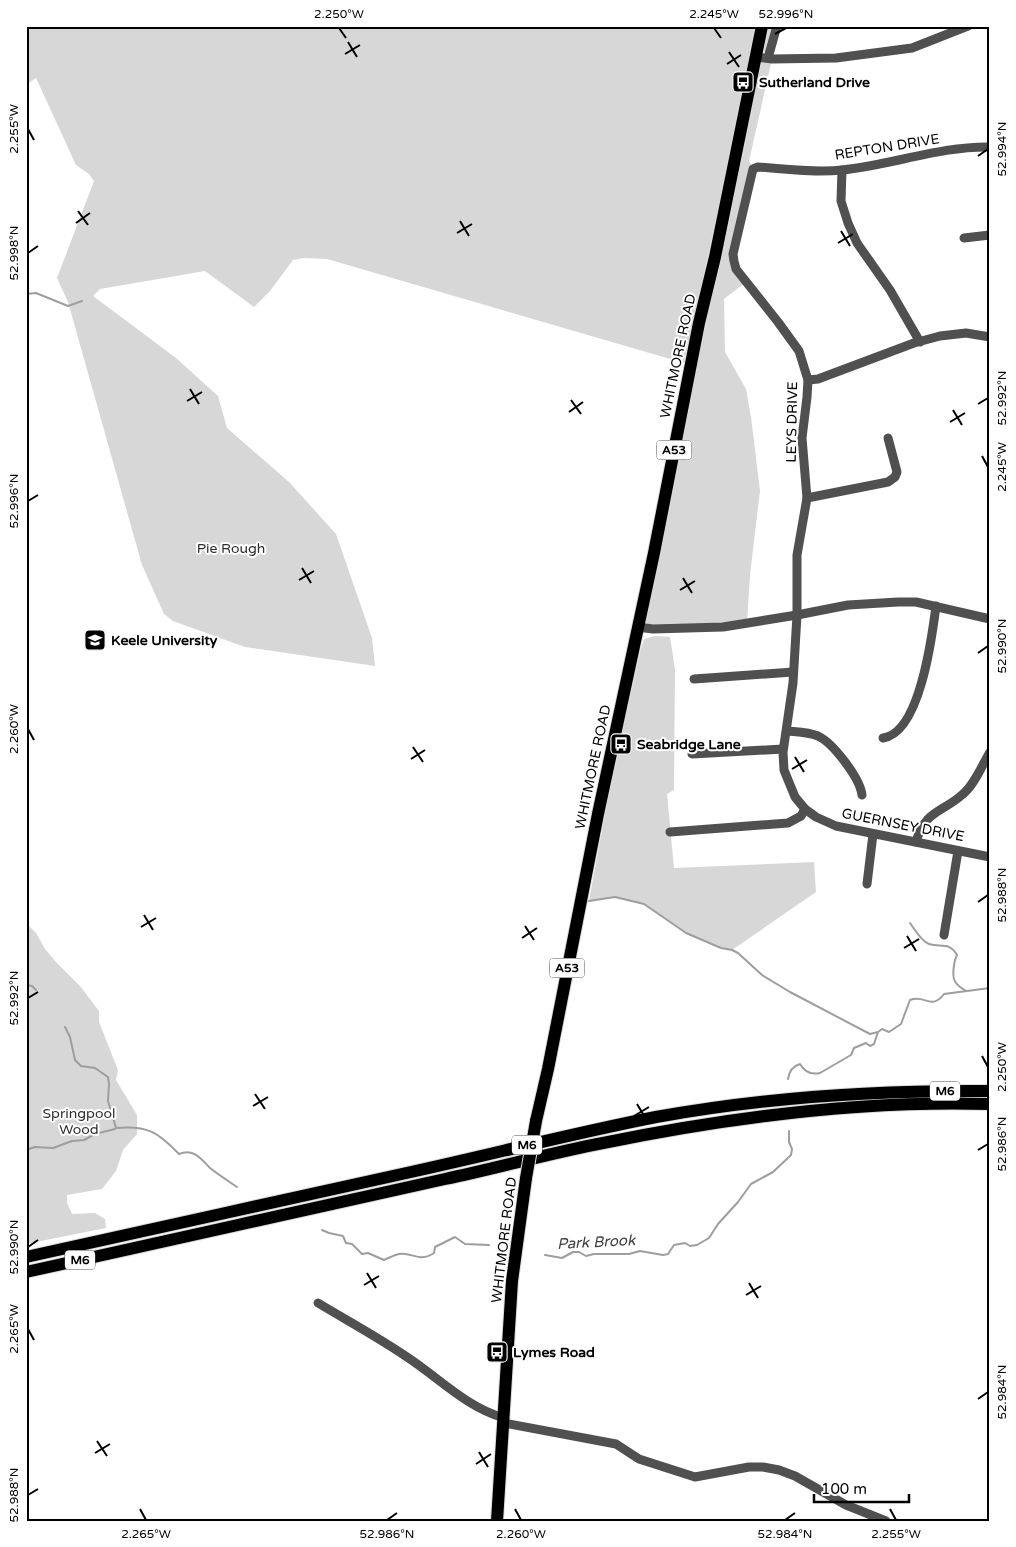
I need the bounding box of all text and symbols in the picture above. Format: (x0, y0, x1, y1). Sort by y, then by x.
text: 2.250°W (314, 7, 364, 21)
text: 2.245°W (689, 7, 739, 21)
text: 52.996°N (759, 7, 813, 21)
bus stop icon: Sutherland Drive (731, 70, 755, 94)
place label: Sutherland Drive (759, 74, 870, 91)
text: 2.255°W (7, 104, 21, 154)
text: 52.994°N (995, 122, 1009, 176)
street label: REPTON DRIVE (833, 130, 941, 164)
text: 52.998°N (7, 226, 21, 280)
street label: WHITMORE ROAD (657, 292, 699, 420)
text: 52.992°N (995, 371, 1009, 425)
street label: LEYS DRIVE (783, 381, 801, 463)
road number: A53 (656, 440, 692, 460)
text: 2.245°W (995, 442, 1009, 492)
text: 52.996°N (7, 474, 21, 528)
park label: Pie Rough (197, 540, 265, 557)
text: 52.990°N (995, 619, 1009, 673)
school or university icon: Keele University (83, 628, 107, 652)
place label: Keele University (111, 632, 218, 649)
street label: WHITMORE ROAD (572, 703, 614, 831)
text: 2.260°W (7, 704, 21, 754)
bus stop icon: Seabridge Lane (609, 732, 633, 756)
place label: Seabridge Lane (637, 736, 741, 753)
street label: GUERNSEY DRIVE (840, 805, 966, 845)
text: 52.988°N (995, 868, 1009, 922)
road number: A53 (550, 958, 584, 978)
text: 52.992°N (7, 971, 21, 1025)
text: 2.250°W (995, 1042, 1009, 1092)
road number: M6 (930, 1082, 960, 1100)
park label: Springpool Wood (43, 1105, 115, 1138)
text: 52.986°N (995, 1117, 1009, 1171)
road number: M6 (512, 1136, 542, 1154)
street label: WHITMORE ROAD (488, 1176, 520, 1304)
text: 52.990°N (7, 1220, 21, 1274)
water label: Park Brook (556, 1231, 637, 1253)
road number: M6 (65, 1250, 95, 1270)
text: 2.265°W (7, 1304, 21, 1354)
bus stop icon: Lymes Road (485, 1340, 509, 1364)
place label: Lymes Road (513, 1344, 595, 1361)
text: 52.984°N (995, 1365, 1009, 1419)
text: 52.988°N (7, 1468, 21, 1522)
scale bar (814, 1472, 908, 1504)
text: 100 m (821, 1480, 867, 1498)
text: 2.265°W (121, 1527, 171, 1541)
text: 52.986°N (360, 1527, 414, 1541)
text: 2.260°W (496, 1527, 546, 1541)
text: 52.984°N (758, 1527, 812, 1541)
text: 2.255°W (871, 1527, 921, 1541)

